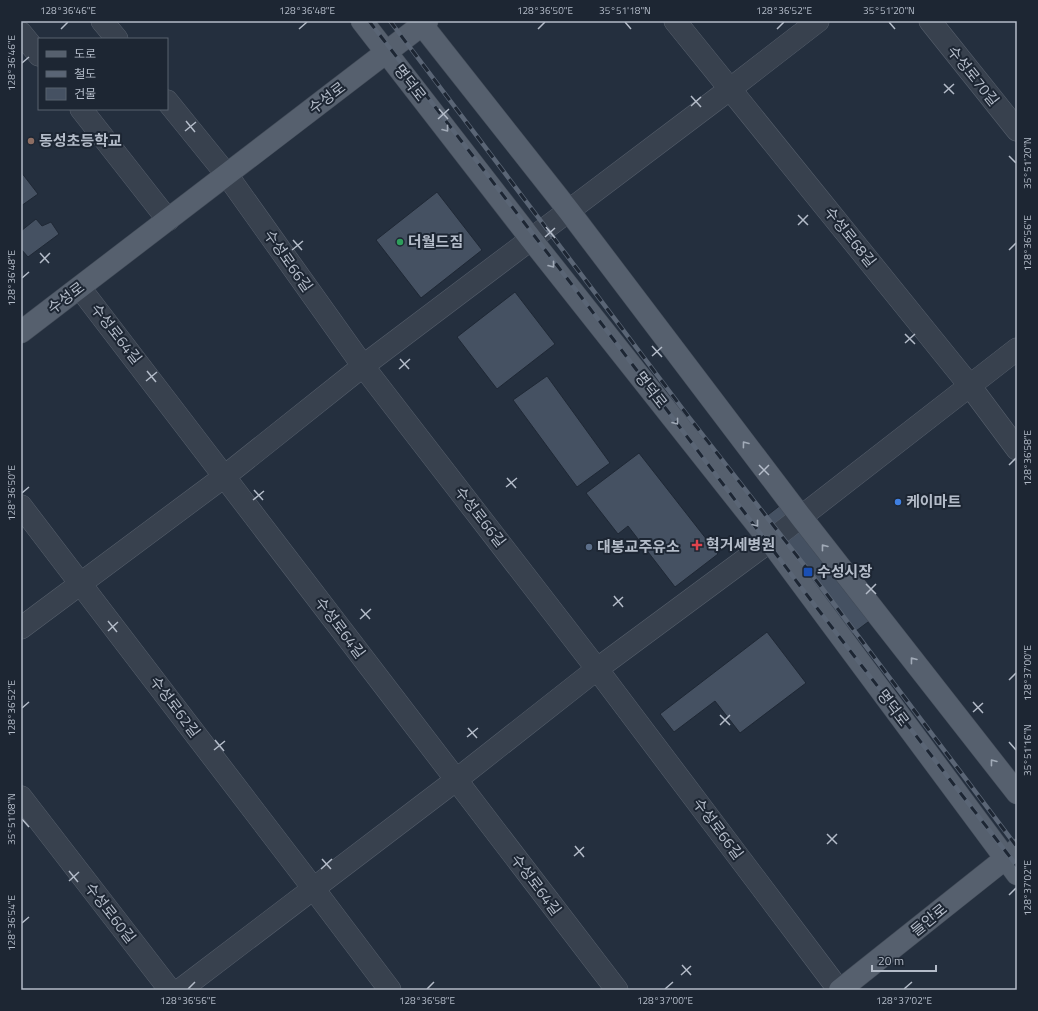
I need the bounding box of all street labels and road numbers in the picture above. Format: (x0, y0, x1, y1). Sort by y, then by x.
street label: 수성로70길 (942, 40, 1005, 111)
street label: 명덕로 (389, 59, 432, 106)
street label: 수성로 (303, 76, 350, 119)
street label: 수성로68길 (819, 201, 882, 272)
street label: 수성로66길 (258, 225, 318, 297)
street label: 수성로 (42, 276, 89, 319)
street label: 수성로64길 (85, 298, 148, 369)
street label: 명덕로 (630, 366, 673, 413)
street label: 수성로66길 (449, 481, 512, 552)
street label: 수성로64길 (310, 592, 371, 663)
street label: 수성로62길 (145, 671, 206, 742)
street label: 명덕로 (872, 684, 915, 731)
street label: 수성로66길 (688, 793, 749, 864)
street label: 수성로64길 (506, 849, 567, 920)
street label: 수성로60길 (79, 877, 142, 948)
street label: 들안로 (905, 898, 952, 942)

